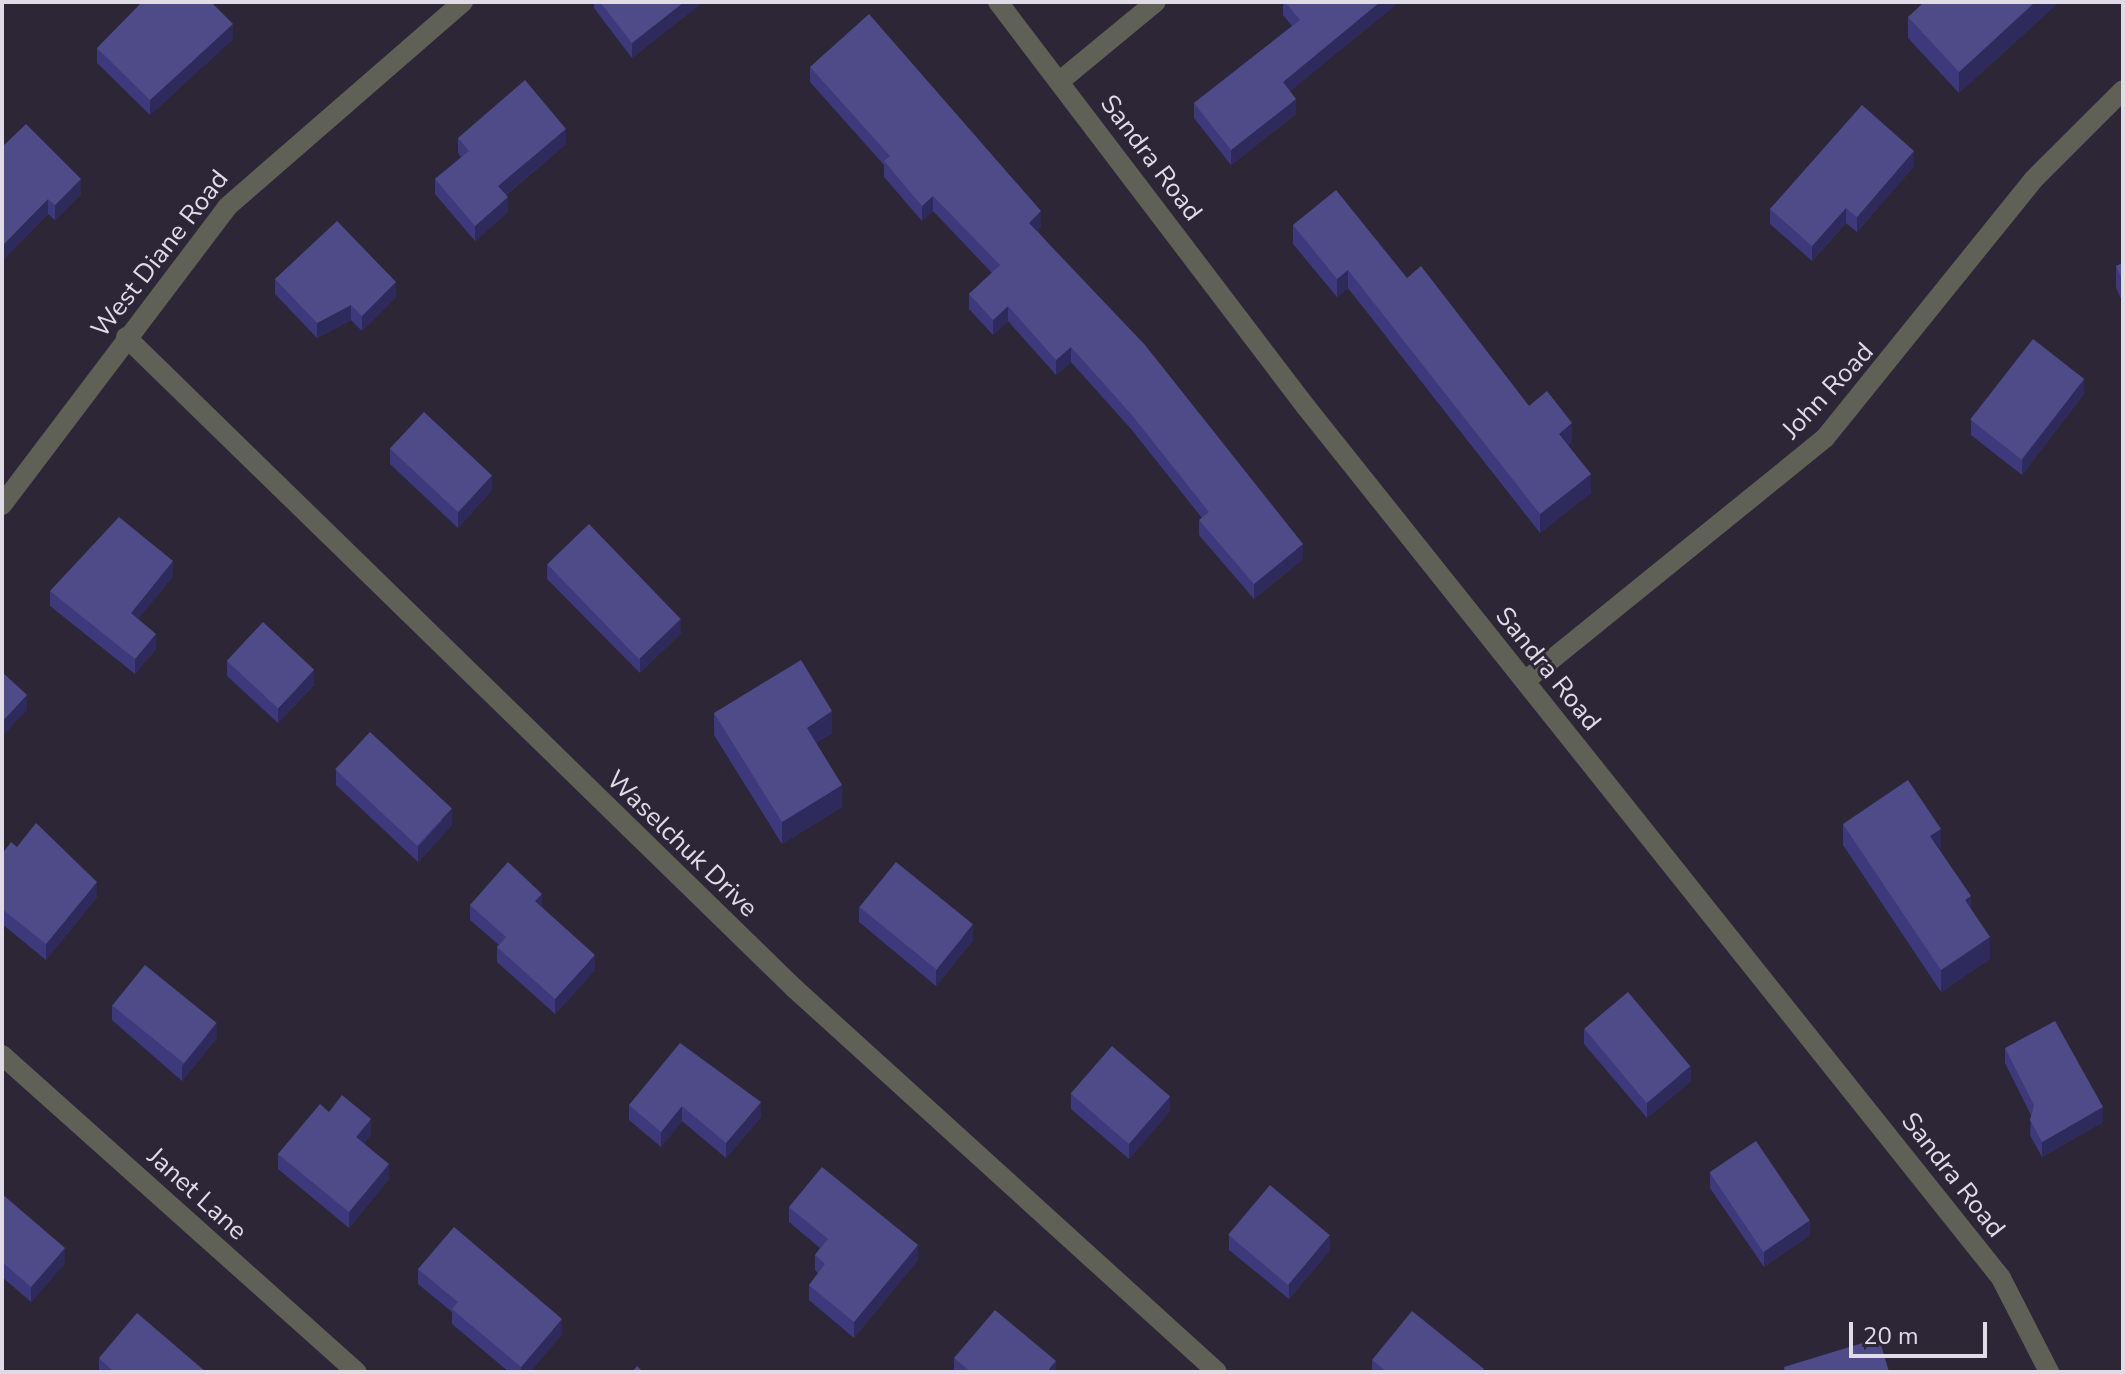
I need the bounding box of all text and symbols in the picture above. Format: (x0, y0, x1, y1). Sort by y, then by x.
street label: Sandra Road (1093, 89, 1209, 227)
street label: West Diane Road (85, 164, 235, 344)
street label: John Road (1776, 337, 1880, 445)
street label: Sandra Road (1489, 601, 1607, 737)
street label: Waselchuk Drive (600, 764, 764, 924)
street label: Sandra Road (1895, 1106, 2011, 1244)
street label: Janet Lane (141, 1141, 253, 1247)
scale bar (1853, 1306, 1991, 1356)
text: 20 m (1863, 1320, 1919, 1352)

